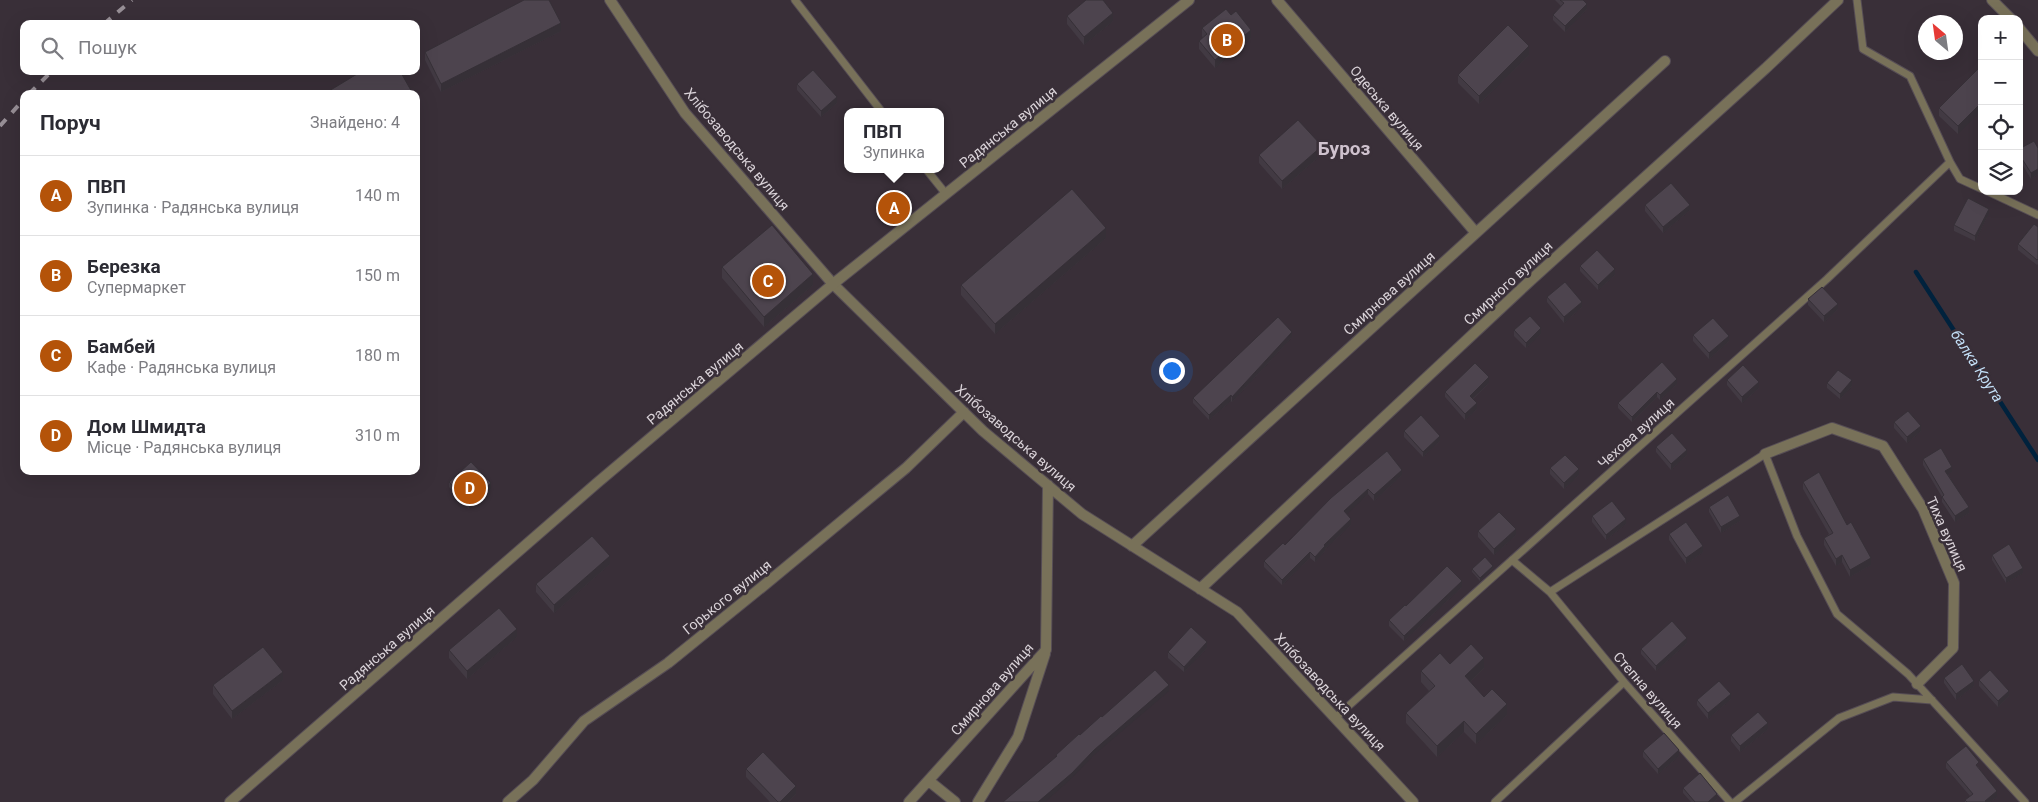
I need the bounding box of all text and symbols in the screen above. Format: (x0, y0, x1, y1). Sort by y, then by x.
north arrow (1918, 15, 1963, 60)
map controls (1978, 15, 2023, 195)
button: + (1978, 15, 2023, 60)
search box (20, 20, 420, 75)
pin: B (1211, 21, 1243, 59)
icon: search (38, 34, 66, 62)
text: Пошук (78, 36, 137, 59)
button: − (1978, 60, 2023, 105)
street label: Одеська вулиця (1347, 62, 1427, 154)
street label: Радянська вулиця (956, 83, 1060, 171)
street label: Хлібозаводська вулиця (681, 85, 793, 213)
button: locate (1978, 105, 2023, 150)
popup (844, 108, 944, 173)
text: Поруч (40, 111, 101, 135)
text: Знайдено: 4 (310, 113, 400, 132)
text: ПВП (863, 120, 902, 143)
district label: Буроз (1318, 137, 1371, 160)
text: Зупинка (863, 143, 925, 162)
button: layers (1978, 150, 2023, 195)
text: ПВП (87, 175, 126, 198)
text: A (51, 186, 61, 205)
text: 140 m (355, 186, 400, 205)
pin: A (878, 189, 910, 227)
text: Зупинка · Радянська вулиця (87, 198, 299, 217)
street label: Смирного вулиця (1460, 238, 1556, 328)
street label: Смирнова вулиця (1340, 248, 1438, 338)
text: Березка (87, 255, 161, 278)
pin: C (752, 262, 784, 300)
text: B (51, 266, 61, 285)
text: 150 m (355, 266, 400, 285)
text: Супермаркет (87, 278, 186, 297)
water label: балка Крута (1947, 326, 2007, 406)
text: Бамбей (87, 335, 155, 358)
street label: Радянська вулиця (644, 338, 746, 428)
text: C (51, 346, 61, 365)
text: 180 m (355, 346, 400, 365)
text: Кафе · Радянська вулиця (87, 358, 276, 377)
your location (1159, 358, 1185, 384)
street label: Хлібозаводська вулиця (952, 381, 1080, 495)
street label: Чехова вулиця (1594, 394, 1678, 472)
text: Дом Шмидта (87, 415, 206, 438)
text: D (51, 426, 61, 445)
text: 310 m (355, 426, 400, 445)
text: Місце · Радянська вулиця (87, 438, 281, 457)
pin: D (454, 469, 486, 507)
street label: Тиха вулиця (1923, 494, 1971, 574)
street label: Горького вулиця (680, 556, 774, 638)
street label: Радянська вулиця (336, 602, 438, 694)
street label: Хлібозаводська вулиця (1271, 630, 1389, 754)
street label: Смирнова вулиця (948, 640, 1036, 738)
street label: Степна вулиця (1610, 648, 1686, 732)

